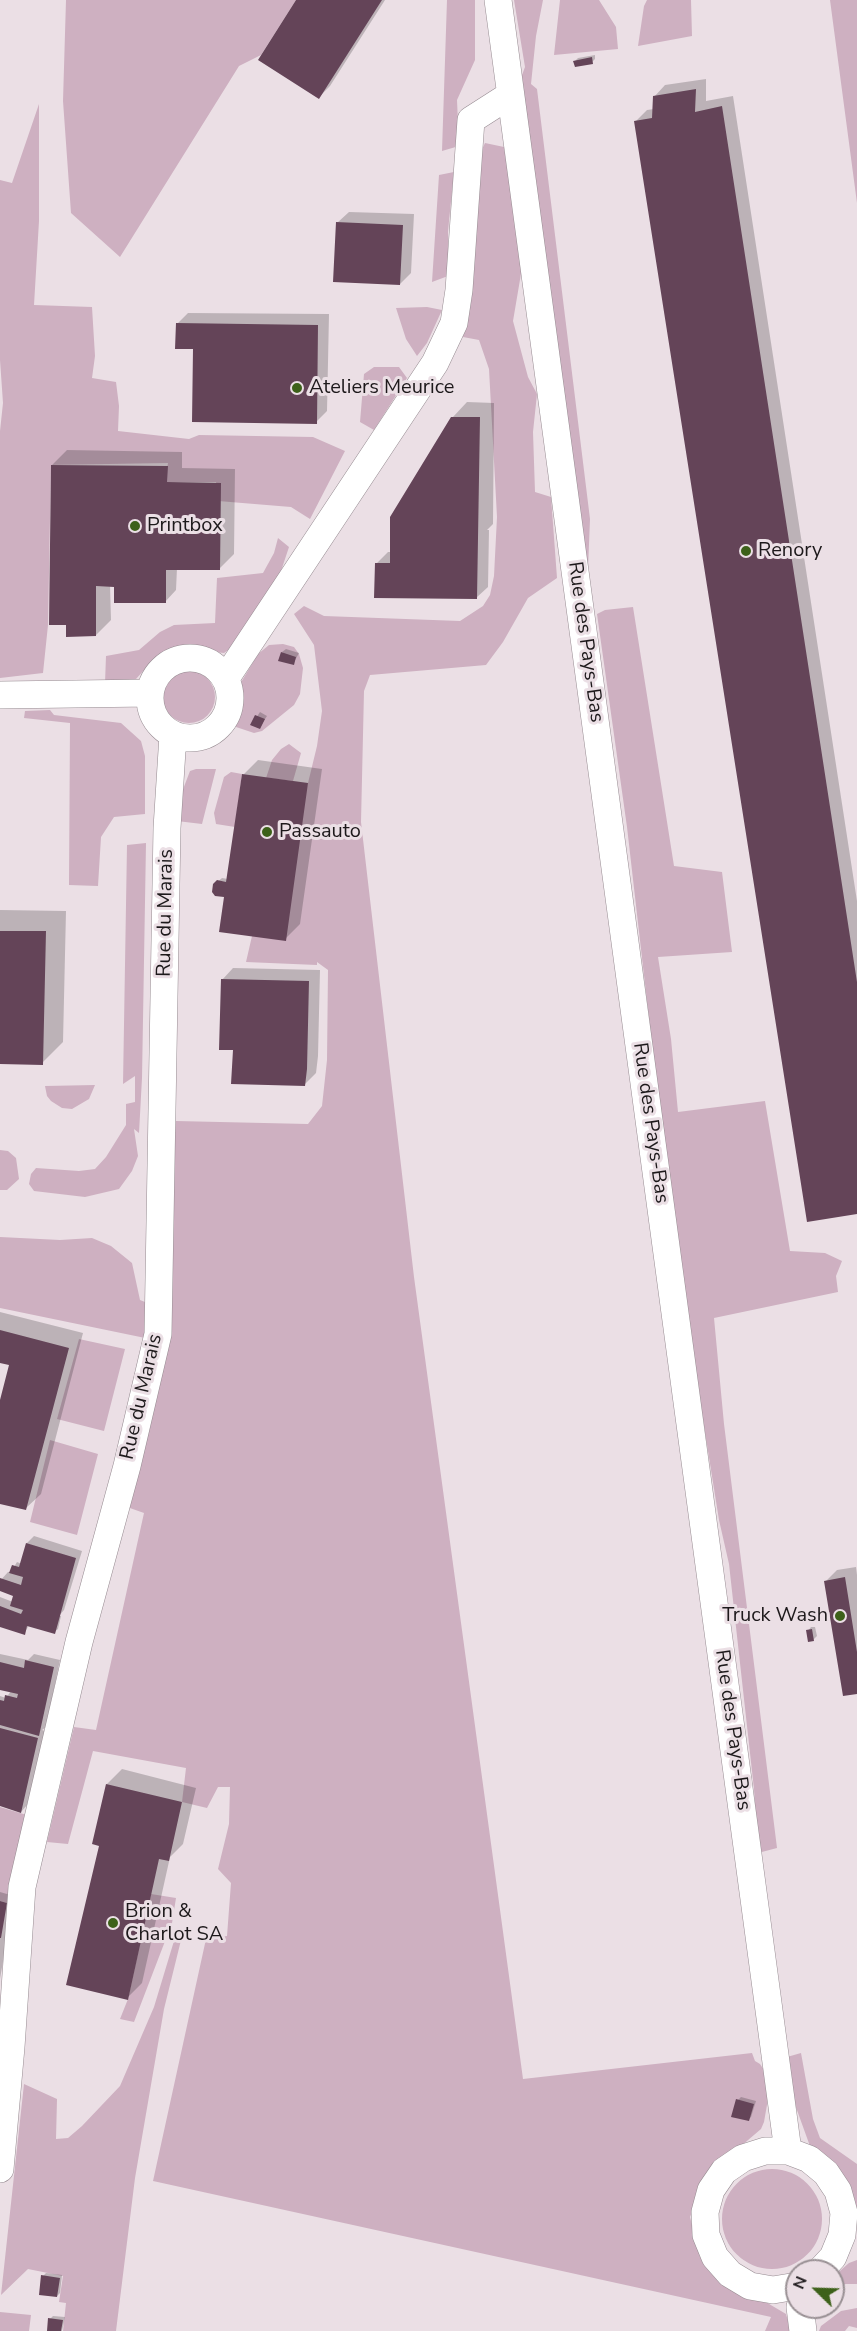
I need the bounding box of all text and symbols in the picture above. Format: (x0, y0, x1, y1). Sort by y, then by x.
place label: Ateliers Meurice (309, 376, 454, 400)
marker: Ateliers Meurice (290, 381, 304, 395)
place label: Printbox (147, 514, 223, 538)
marker: Printbox (128, 519, 142, 533)
place label: Renory (758, 539, 822, 563)
marker: Renory (739, 544, 753, 558)
street label: Rue des Pays-Bas (562, 560, 608, 724)
place label: Passauto (279, 820, 361, 844)
marker: Passauto (260, 825, 274, 839)
street label: Rue du Marais (153, 849, 179, 977)
street label: Rue des Pays-Bas (627, 1041, 673, 1205)
street label: Rue du Marais (116, 1332, 168, 1462)
place label: Truck Wash (722, 1604, 828, 1628)
marker: Truck Wash (833, 1609, 847, 1623)
street label: Rue des Pays-Bas (709, 1648, 755, 1812)
place label: Brion & Charlot SA (125, 1900, 223, 1947)
marker: Brion & Charlot SA (106, 1916, 120, 1930)
north arrow (785, 2259, 845, 2319)
text: N (788, 2273, 813, 2293)

